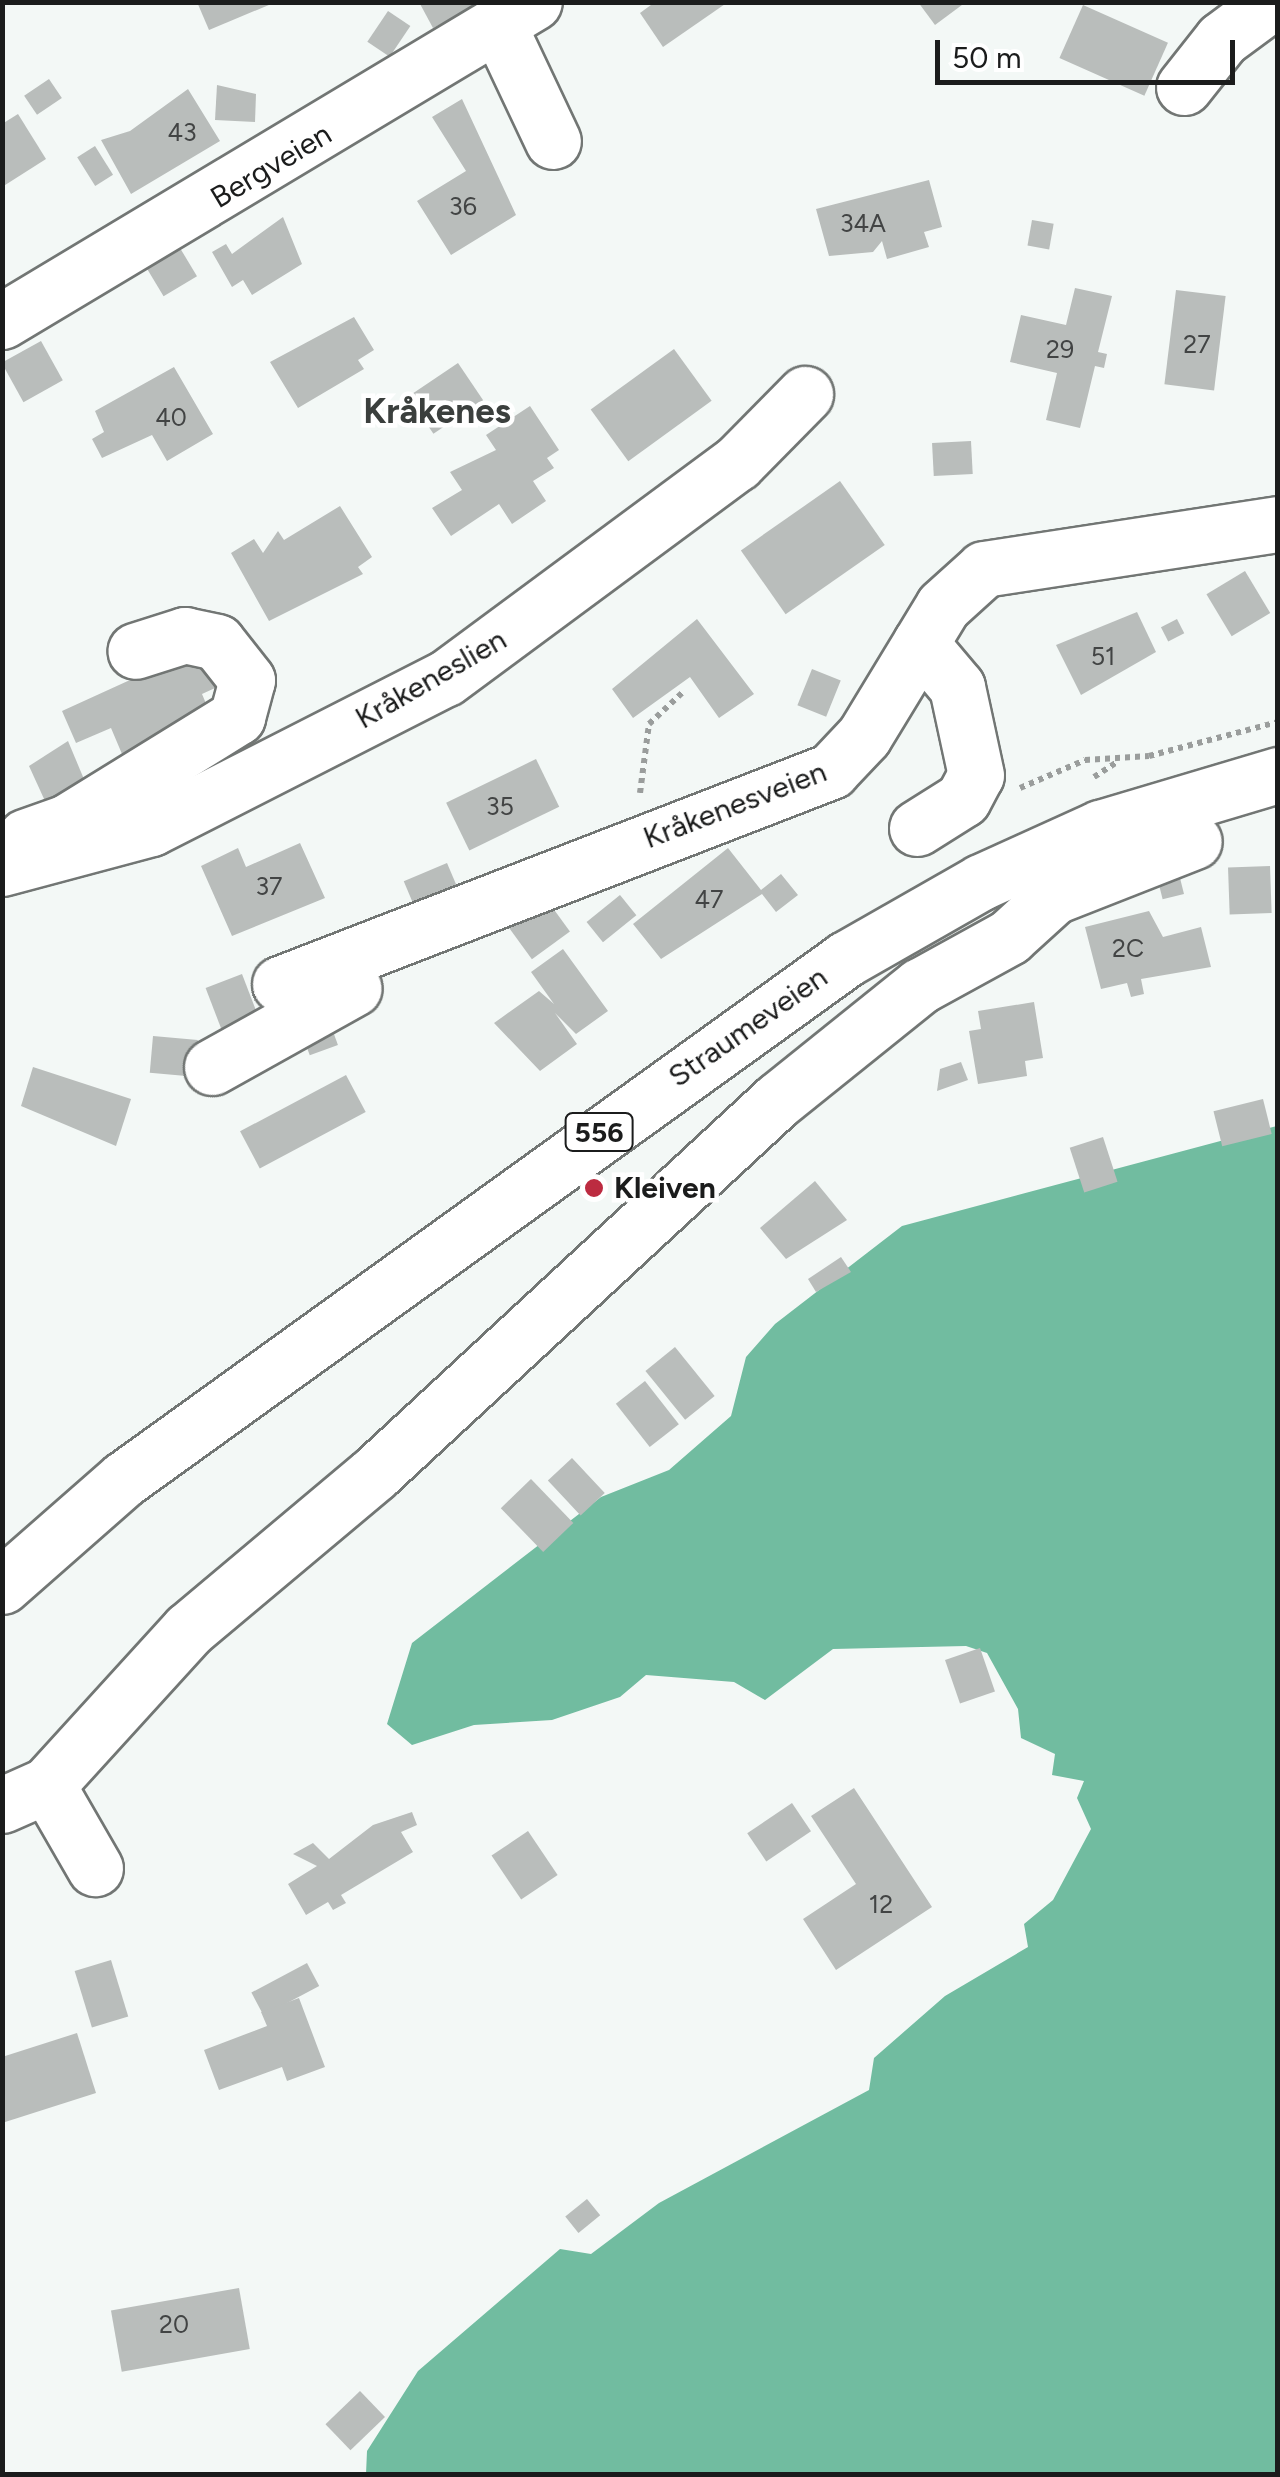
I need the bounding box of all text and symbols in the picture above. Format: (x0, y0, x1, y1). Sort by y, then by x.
scale bar (940, 20, 1240, 82)
text: 50 m (952, 39, 1021, 76)
street label: Bergveien (204, 116, 338, 216)
house number: 43 (167, 117, 197, 147)
house number: 36 (449, 191, 477, 221)
house number: 34A (840, 208, 886, 238)
house number: 27 (1183, 329, 1211, 359)
house number: 29 (1046, 334, 1074, 364)
district label: Kråkenes (363, 390, 511, 432)
house number: 40 (155, 402, 187, 432)
street label: Kråkeneslien (349, 621, 513, 737)
house number: 51 (1091, 641, 1115, 671)
street label: Kråkenesveien (638, 754, 832, 856)
house number: 35 (486, 791, 514, 821)
house number: 37 (255, 871, 283, 901)
house number: 47 (695, 884, 723, 914)
house number: 2C (1112, 933, 1144, 963)
street label: Straumeveien (662, 959, 834, 1095)
road number: 556 (564, 1109, 634, 1155)
place label: Kleiven (614, 1170, 716, 1206)
marker: Kleiven (583, 1177, 605, 1199)
house number: 12 (869, 1889, 893, 1919)
house number: 20 (159, 2309, 189, 2339)

